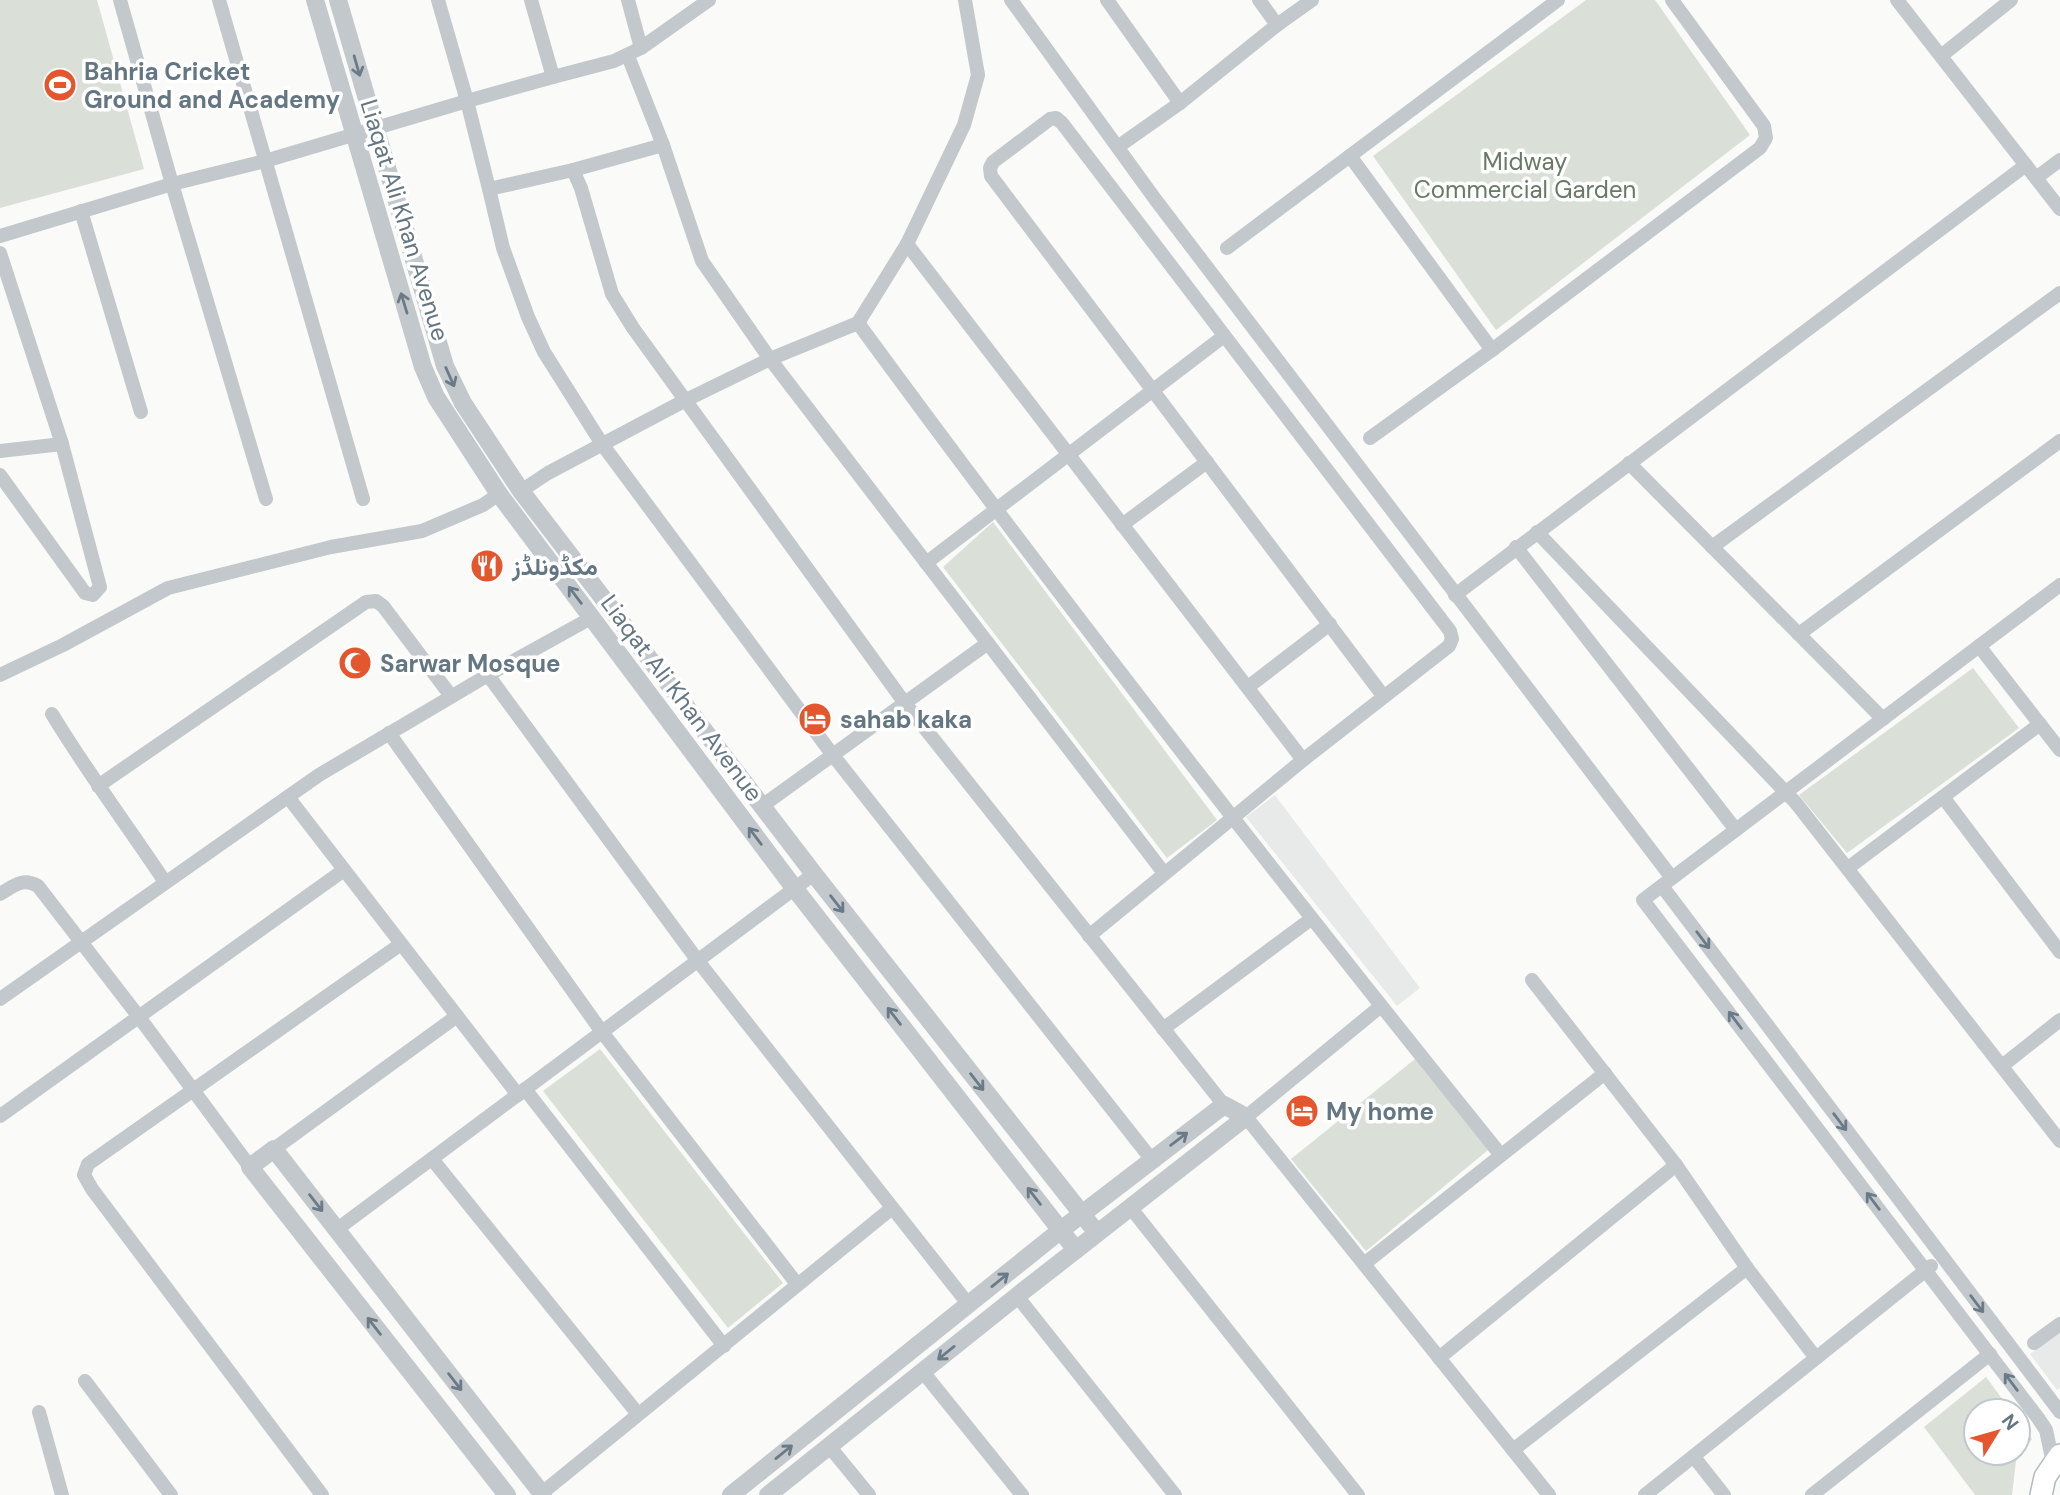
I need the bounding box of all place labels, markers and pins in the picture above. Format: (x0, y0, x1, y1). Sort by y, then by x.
place label: Bahria Cricket Ground and Academy (84, 56, 341, 115)
sports icon: Bahria Cricket Ground and Academy (41, 66, 79, 104)
restaurant icon: مکڈونلڈز (468, 547, 506, 585)
place label: مکڈونلڈز (511, 551, 598, 582)
mosque icon: Sarwar Mosque (336, 644, 374, 682)
place label: Sarwar Mosque (380, 648, 561, 679)
hotel icon: sahab kaka (796, 700, 834, 738)
place label: sahab kaka (840, 704, 972, 735)
hotel icon: My home (1283, 1092, 1321, 1130)
place label: My home (1326, 1096, 1434, 1127)

